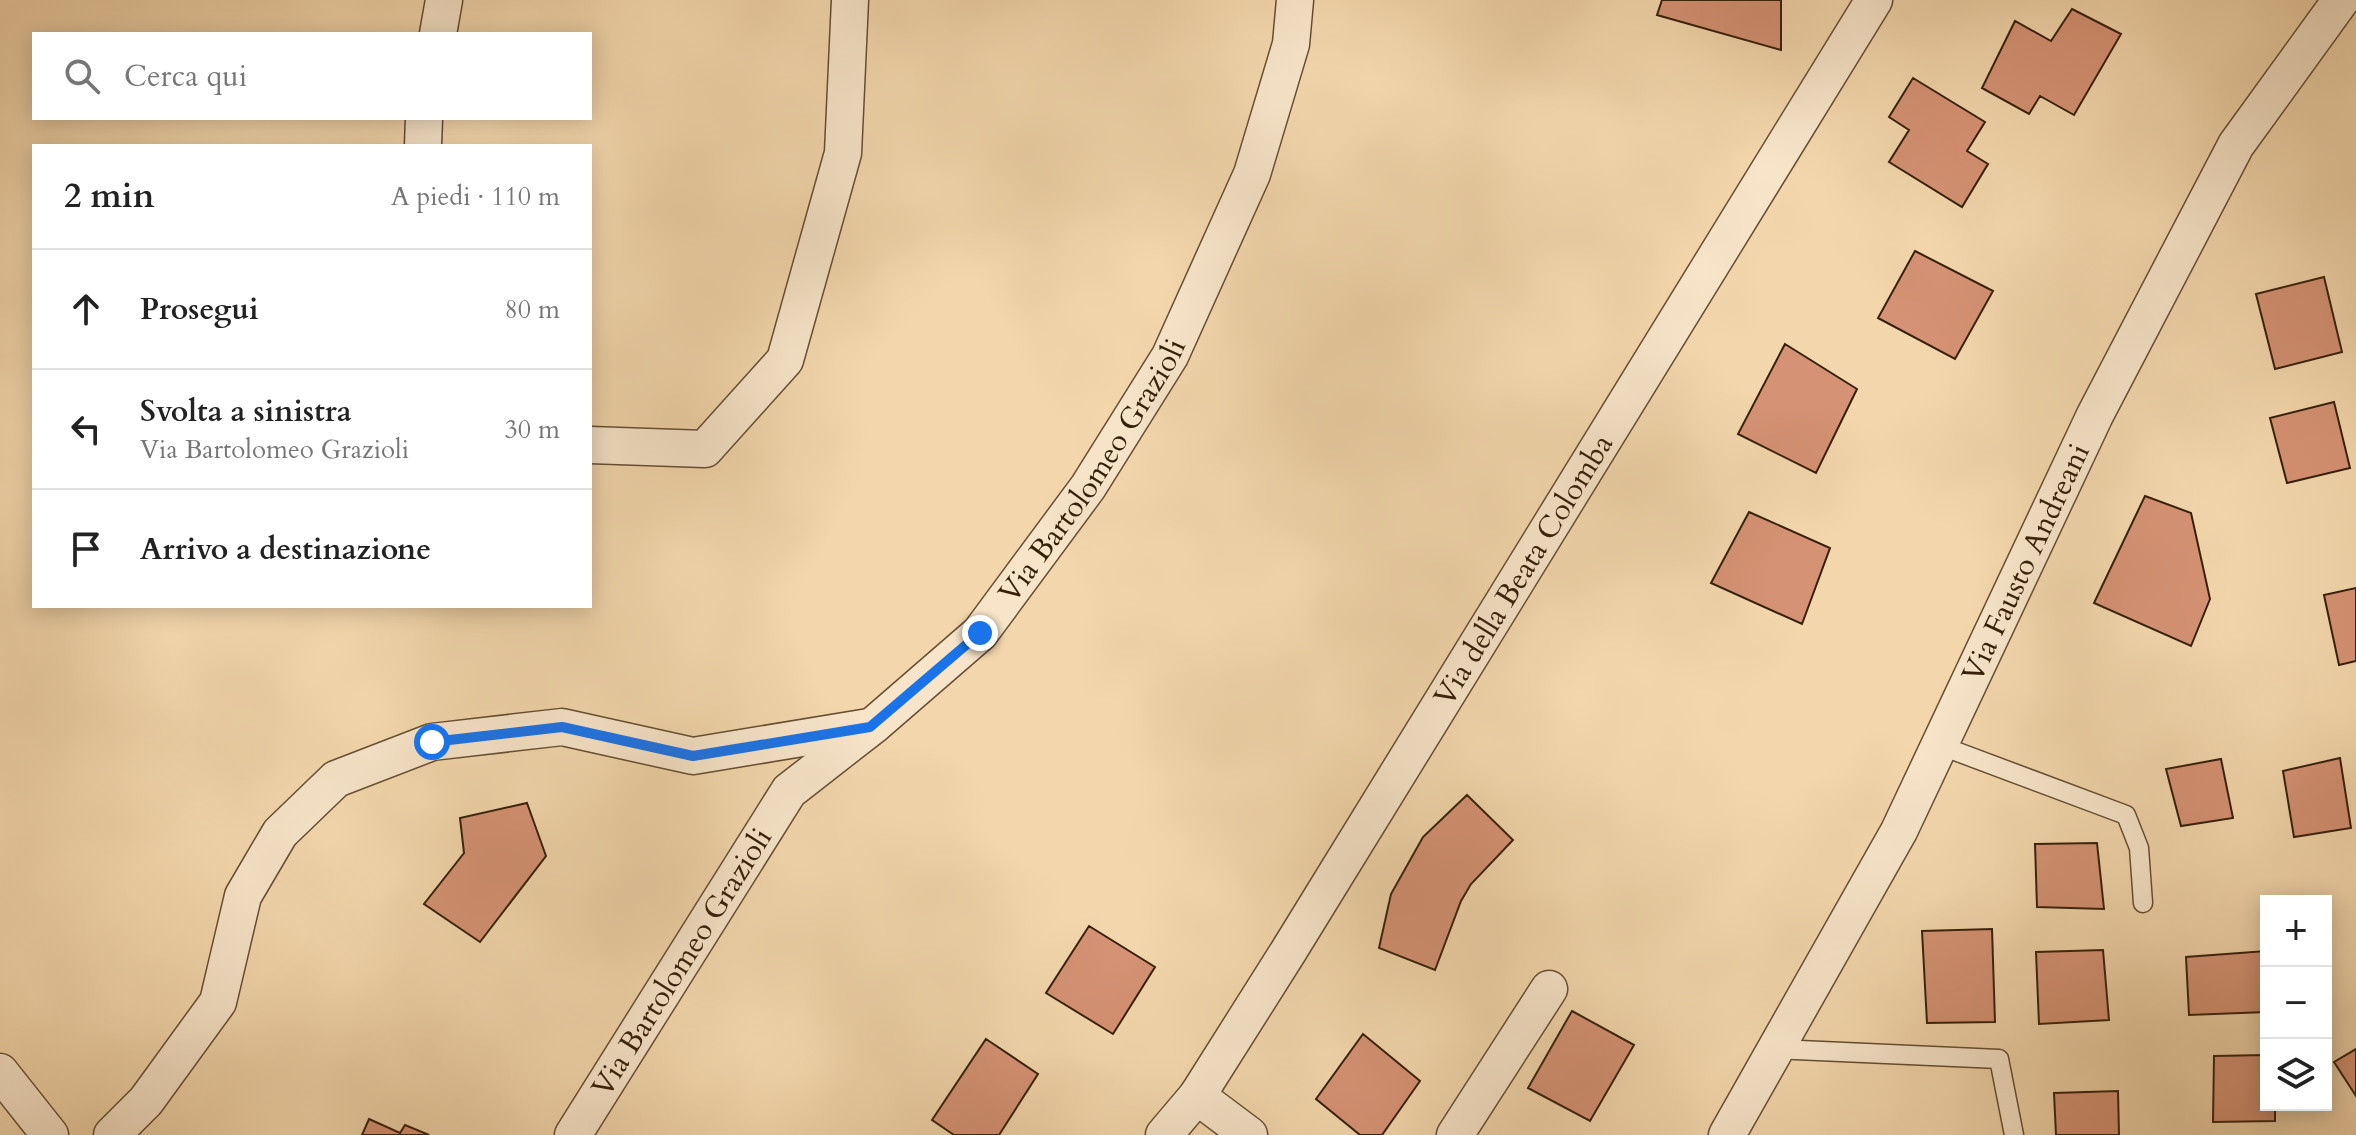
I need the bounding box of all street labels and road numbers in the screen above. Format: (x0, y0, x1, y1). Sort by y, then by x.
street label: Via Bartolomeo Grazioli (989, 332, 1196, 611)
street label: Via della Beata Colomba (1424, 426, 1623, 714)
street label: Via Fausto Andreani (1952, 437, 2100, 689)
street label: Via Bartolomeo Grazioli (582, 820, 782, 1105)

